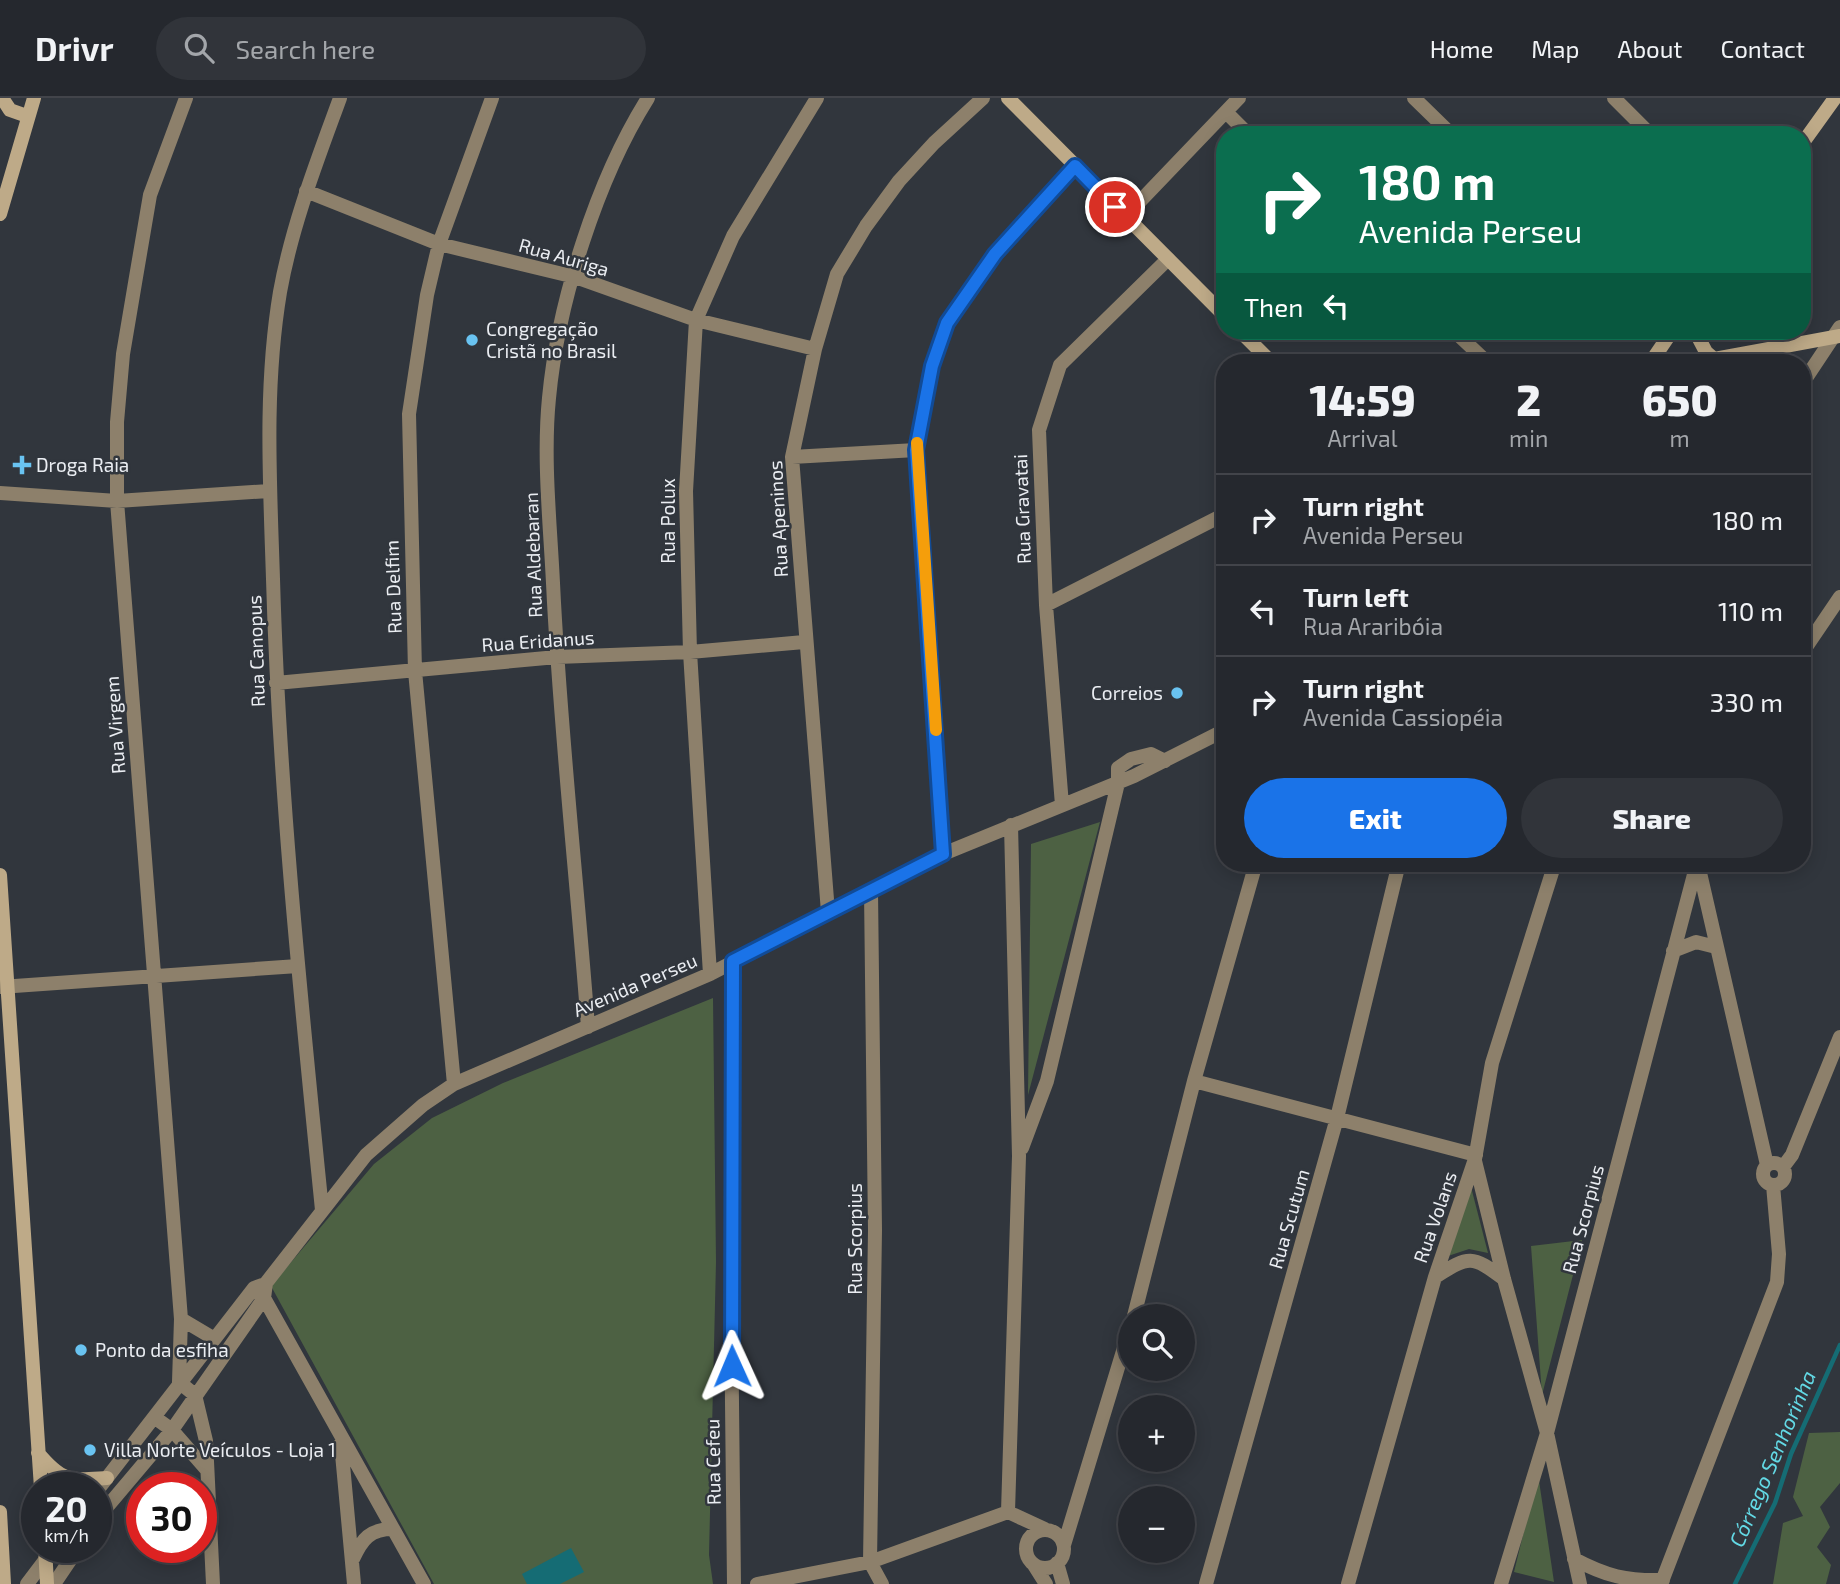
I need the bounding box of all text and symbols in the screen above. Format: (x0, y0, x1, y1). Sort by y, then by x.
search box (156, 17, 646, 80)
text: Drivr (35, 28, 114, 68)
icon: search (180, 29, 218, 67)
text: Search here (236, 33, 375, 64)
text: Home (1430, 34, 1493, 63)
text: Map (1531, 34, 1579, 63)
text: About (1617, 34, 1683, 63)
text: Contact (1721, 34, 1805, 63)
text: 180 m (1359, 151, 1495, 210)
icon: right (1244, 154, 1335, 245)
pin (1085, 177, 1145, 237)
icon: arrive (1096, 188, 1134, 226)
text: Avenida Perseu (1359, 211, 1582, 249)
street label: Rua Auriga (516, 233, 612, 280)
icon: left (1317, 287, 1355, 325)
text: Then (1244, 291, 1303, 322)
place label: Congregação Cristã no Brasil (486, 317, 617, 362)
marker: Congregação Cristã no Brasil (464, 332, 480, 348)
text: 14:59 (1309, 374, 1416, 424)
text: 2 (1516, 374, 1541, 424)
text: 650 (1642, 374, 1718, 424)
text: Arrival (1328, 424, 1398, 452)
text: min (1509, 424, 1548, 452)
text: m (1670, 424, 1690, 452)
place label: Droga Raia (36, 453, 129, 476)
street label: Rua Gravatai (1008, 454, 1035, 564)
marker: Droga Raia (14, 457, 30, 473)
street label: Rua Apeninos (763, 460, 792, 578)
street label: Rua Polux (656, 478, 679, 564)
text: Turn right (1303, 490, 1424, 521)
street label: Rua Aldebaran (519, 492, 546, 618)
icon: right (1244, 501, 1282, 539)
text: 180 m (1713, 504, 1783, 535)
text: Avenida Perseu (1303, 521, 1463, 549)
street label: Rua Delfim (379, 540, 406, 634)
text: Turn left (1303, 581, 1409, 612)
icon: left (1244, 592, 1282, 630)
street label: Rua Canopus (242, 595, 269, 707)
text: 110 m (1718, 595, 1783, 626)
text: Rua Araribóia (1303, 612, 1443, 640)
street label: Rua Eridanus (481, 625, 595, 656)
text: Turn right (1303, 672, 1424, 703)
street label: Rua Virgem (100, 675, 129, 775)
place label: Correios (1091, 681, 1163, 704)
icon: right (1244, 683, 1282, 721)
marker: Correios (1169, 685, 1185, 701)
text: 330 m (1710, 686, 1783, 717)
text: Avenida Cassiopéia (1303, 703, 1503, 731)
button: Exit (1244, 778, 1507, 858)
button: Share (1521, 778, 1783, 858)
street label: Avenida Perseu (569, 948, 700, 1021)
street label: Rua Scorpius (1557, 1162, 1608, 1276)
street label: Rua Scutum (1263, 1166, 1314, 1271)
street label: Rua Volans (1408, 1168, 1461, 1266)
street label: Rua Scorpius (843, 1183, 866, 1295)
map controls (1118, 1304, 1195, 1563)
button: search (1118, 1304, 1195, 1381)
position arrow (695, 1329, 769, 1403)
place label: Ponto da esfiha (95, 1338, 229, 1361)
marker: Ponto da esfiha (73, 1342, 89, 1358)
water label: Córrego Senhorinha (1723, 1367, 1820, 1550)
button: + (1118, 1395, 1195, 1472)
street label: Rua Cefeu (700, 1419, 725, 1505)
place label: Villa Norte Veículos - Loja 1 (104, 1438, 336, 1461)
marker: Villa Norte Veículos - Loja 1 (82, 1442, 98, 1458)
speed limit sign: 30 (126, 1472, 217, 1563)
button: − (1118, 1486, 1195, 1563)
text: 20 (45, 1487, 88, 1529)
text: km/h (44, 1524, 89, 1546)

